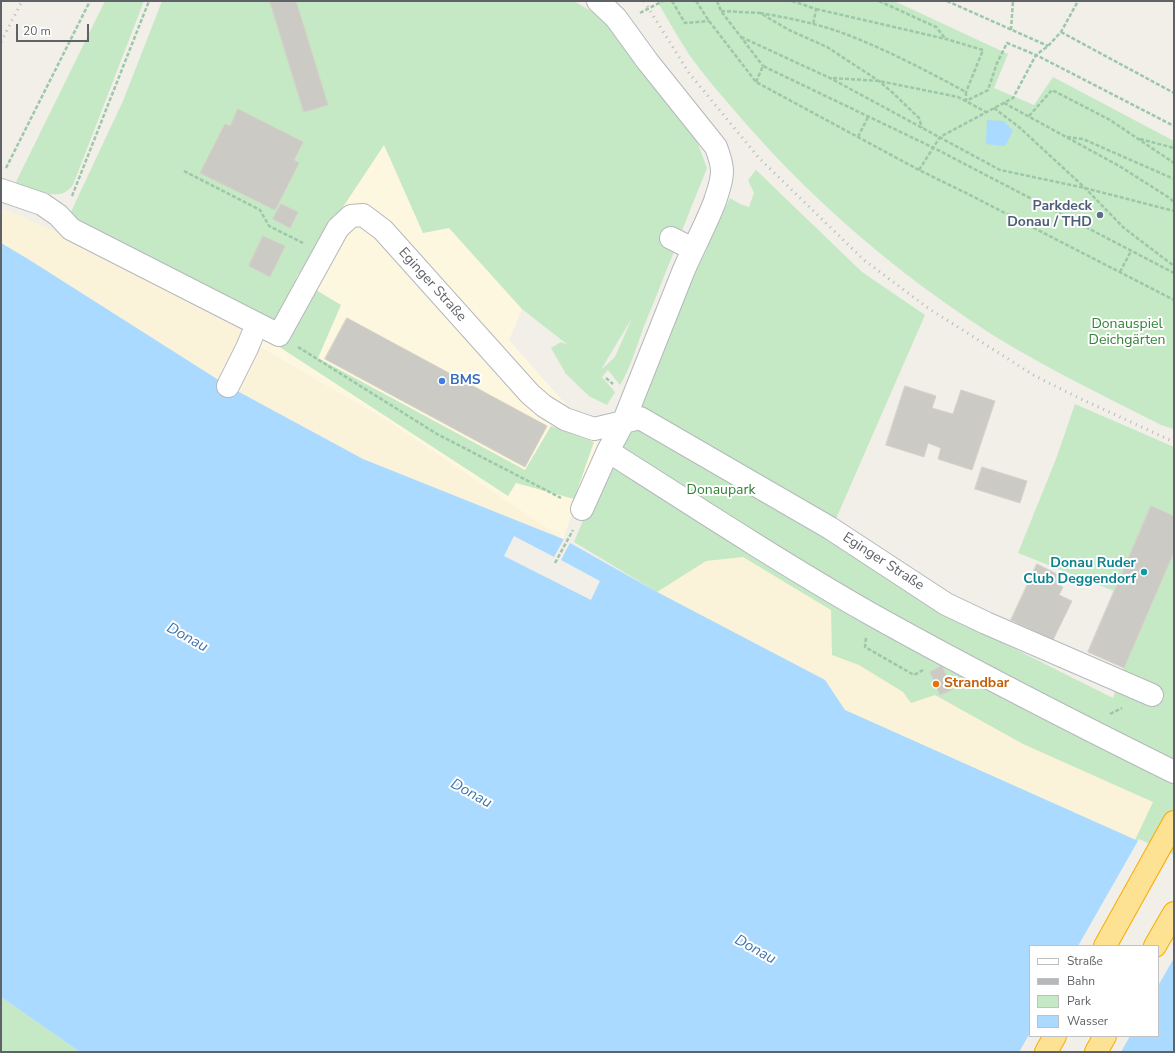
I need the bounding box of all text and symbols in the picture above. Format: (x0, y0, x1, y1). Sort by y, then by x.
scale bar (18, 16, 91, 42)
text: 20 m (23, 23, 51, 39)
place label: Parkdeck Donau / THD (1007, 199, 1092, 232)
marker: Parkdeck Donau / THD (1095, 210, 1105, 220)
street label: Eginger Straße (394, 245, 470, 325)
park label: Donauspiel Deichgärten (1089, 317, 1165, 350)
place label: BMS (450, 373, 481, 389)
marker: BMS (437, 376, 447, 386)
park label: Donaupark (687, 483, 755, 499)
street label: Eginger Straße (839, 529, 927, 595)
place label: Donau Ruder Club Deggendorf (1023, 556, 1136, 588)
marker: Donau Ruder Club Deggendorf (1139, 567, 1149, 577)
water label: Donau (163, 619, 211, 657)
place label: Strandbar (944, 676, 1009, 692)
marker: Strandbar (931, 679, 941, 689)
water label: Donau (447, 775, 495, 813)
water label: Donau (731, 931, 779, 969)
legend (1029, 945, 1159, 1037)
text: Straße (1067, 953, 1103, 969)
text: Bahn (1067, 973, 1095, 989)
text: Park (1067, 993, 1091, 1009)
text: Wasser (1067, 1013, 1108, 1029)

